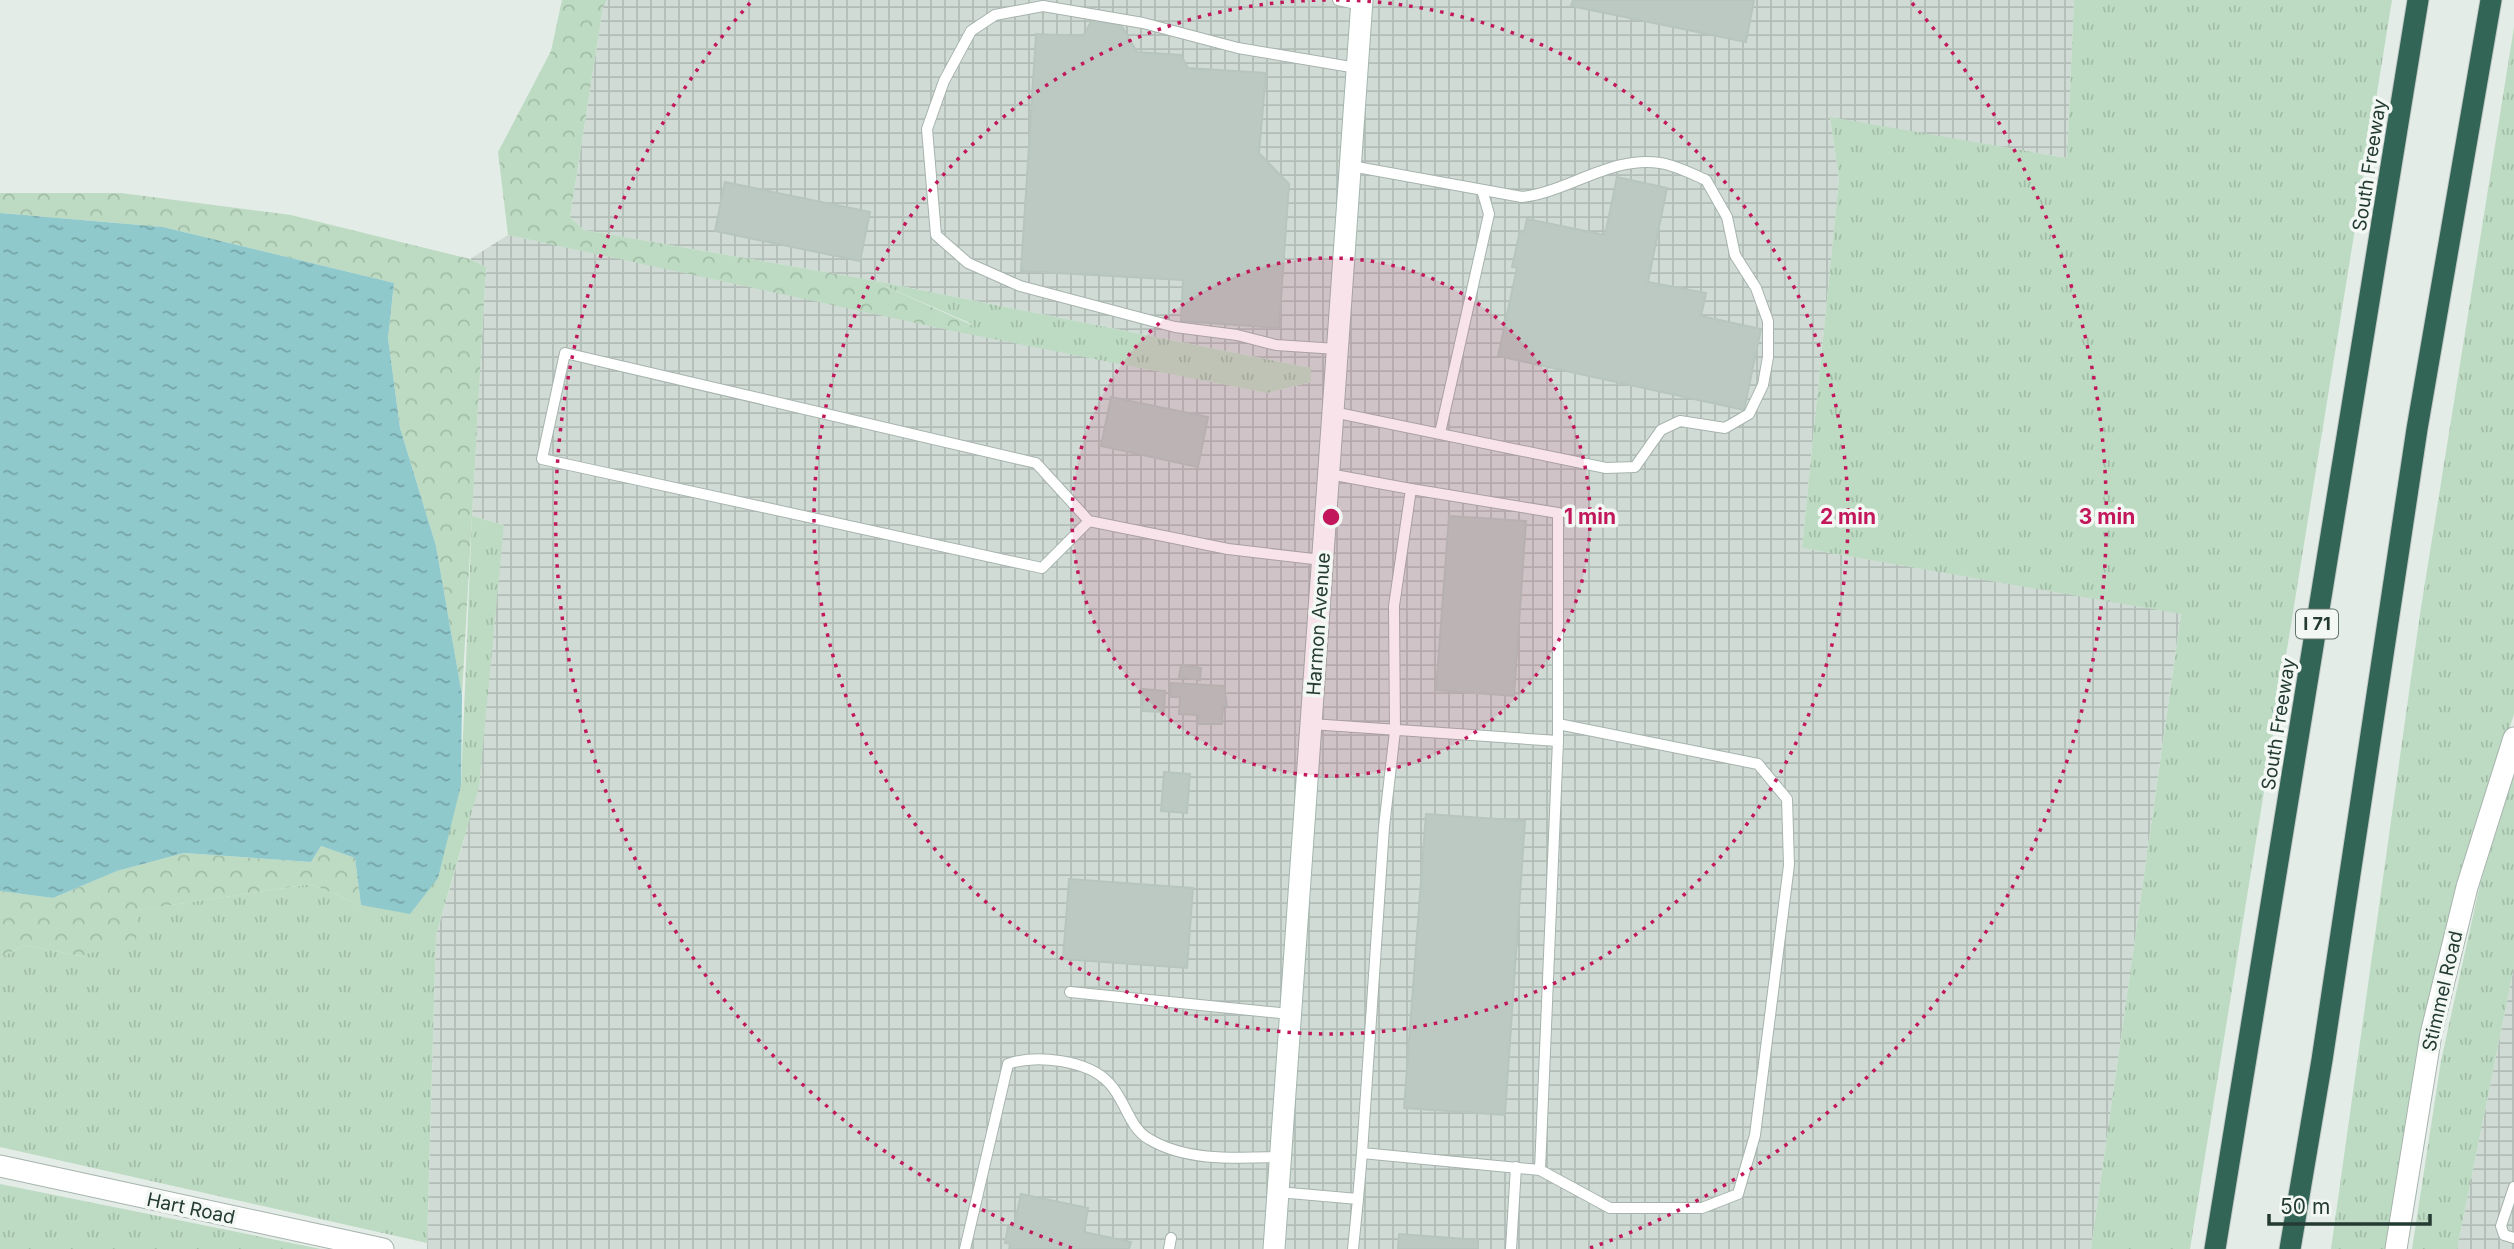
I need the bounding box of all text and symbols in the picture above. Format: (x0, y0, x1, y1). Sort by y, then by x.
street label: South Freeway (2348, 97, 2391, 233)
text: 1 min (1564, 504, 1616, 529)
text: 2 min (1820, 504, 1876, 529)
text: 3 min (2079, 504, 2135, 529)
centre of rings (1319, 505, 1343, 529)
street label: Harmon Avenue (1302, 552, 1335, 696)
road number: I 71 (2296, 610, 2338, 638)
street label: South Freeway (2257, 656, 2300, 792)
street label: Stimmel Road (2417, 929, 2468, 1054)
scale bar (2269, 1182, 2430, 1226)
street label: Hart Road (145, 1188, 237, 1229)
text: 50 m (2280, 1194, 2330, 1219)

